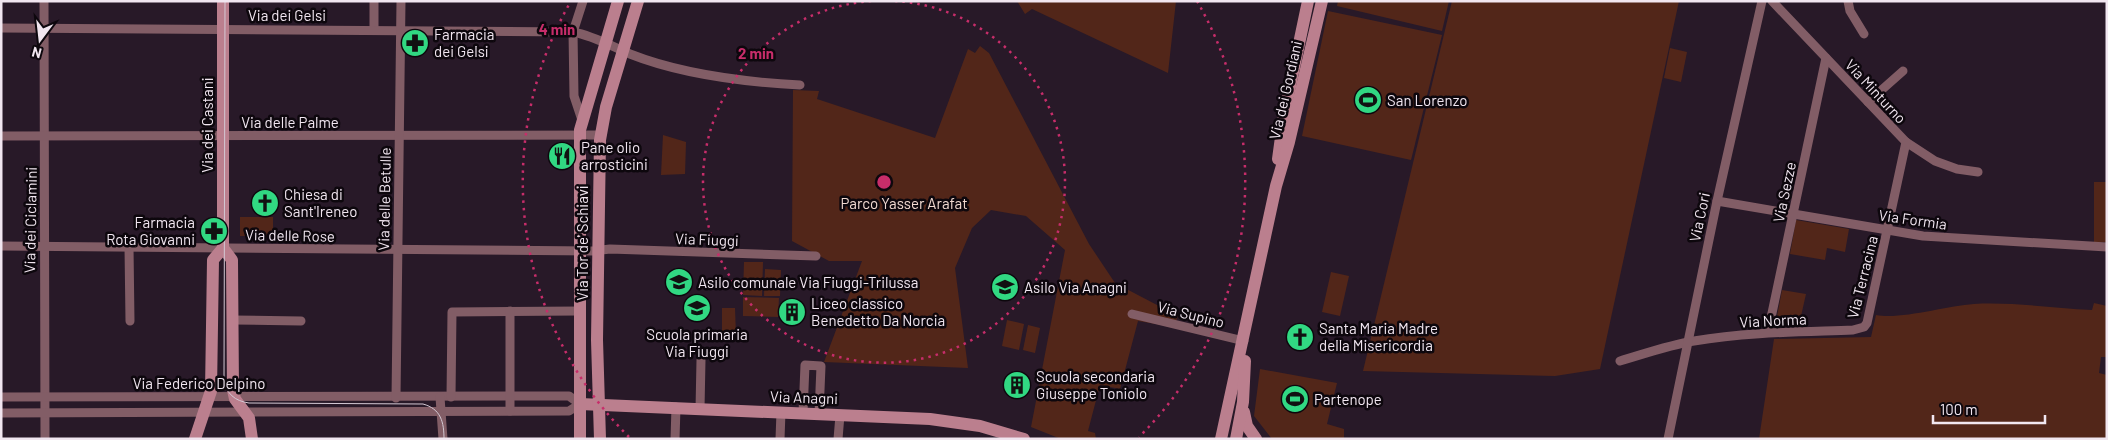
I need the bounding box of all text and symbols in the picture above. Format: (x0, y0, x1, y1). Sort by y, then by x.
street label: Via dei Gelsi (248, 6, 326, 24)
north arrow (15, 15, 65, 65)
text: 4 min (539, 20, 575, 38)
place label: Farmacia dei Gelsi (434, 25, 495, 60)
pharmacy icon: Farmacia dei Gelsi (400, 28, 430, 58)
street label: Via dei Gordiani (1265, 39, 1305, 141)
text: N (30, 44, 43, 62)
text: 2 min (738, 44, 774, 62)
street label: Via Minturno (1842, 55, 1910, 127)
street label: Via dei Castani (198, 77, 216, 173)
sports icon: San Lorenzo (1353, 85, 1383, 115)
place label: San Lorenzo (1387, 91, 1468, 109)
street label: Via delle Palme (241, 113, 339, 131)
place label: Pane olio arrosticini (581, 138, 648, 173)
restaurant icon: Pane olio arrosticini (547, 141, 577, 171)
street label: Via delle Betulle (374, 147, 394, 251)
street label: Via Sezze (1769, 160, 1799, 224)
street label: Via dei Ciclamini (20, 167, 40, 273)
centre of rings (875, 173, 893, 191)
place label: Chiesa di Sant'Ireneo (284, 185, 357, 220)
street label: Via Tor de' Schiavi (573, 185, 591, 301)
church icon: Chiesa di Sant'Ireneo (250, 188, 280, 218)
street label: Via Cori (1685, 191, 1713, 243)
park label: Parco Yasser Arafat (840, 194, 968, 212)
street label: Via Formia (1878, 205, 1948, 233)
place label: Farmacia Rota Giovanni (106, 213, 195, 248)
pharmacy icon: Farmacia Rota Giovanni (199, 216, 229, 246)
street label: Via delle Rose (245, 225, 335, 245)
street label: Via Fiuggi (675, 229, 739, 249)
street label: Via Terracina (1843, 234, 1881, 320)
school or university icon: Asilo comunale Via Fiuggi-Trilussa (664, 267, 694, 297)
school or university icon: Asilo Via Anagni (990, 272, 1020, 302)
place label: Asilo comunale Via Fiuggi-Trilussa (698, 273, 918, 291)
place label: Asilo Via Anagni (1024, 278, 1127, 296)
school or university icon: Scuola primaria Via Fiuggi (682, 293, 712, 323)
place label: Liceo classico Benedetto Da Norcia (811, 294, 945, 329)
building icon: Liceo classico Benedetto Da Norcia (777, 297, 807, 327)
street label: Via Supino (1156, 297, 1226, 331)
street label: Via Norma (1739, 309, 1807, 331)
place label: Santa Maria Madre della Misericordia (1319, 319, 1438, 354)
church icon: Santa Maria Madre della Misericordia (1285, 322, 1315, 352)
place label: Scuola primaria Via Fiuggi (646, 325, 748, 360)
place label: Scuola secondaria Giuseppe Toniolo (1036, 367, 1155, 402)
building icon: Scuola secondaria Giuseppe Toniolo (1002, 370, 1032, 400)
street label: Via Federico Delpino (133, 374, 265, 392)
sports icon: Partenope (1280, 384, 1310, 414)
street label: Via Anagni (770, 387, 838, 407)
place label: Partenope (1314, 390, 1382, 408)
scale bar (1933, 392, 2046, 424)
text: 100 m (1940, 400, 1978, 418)

